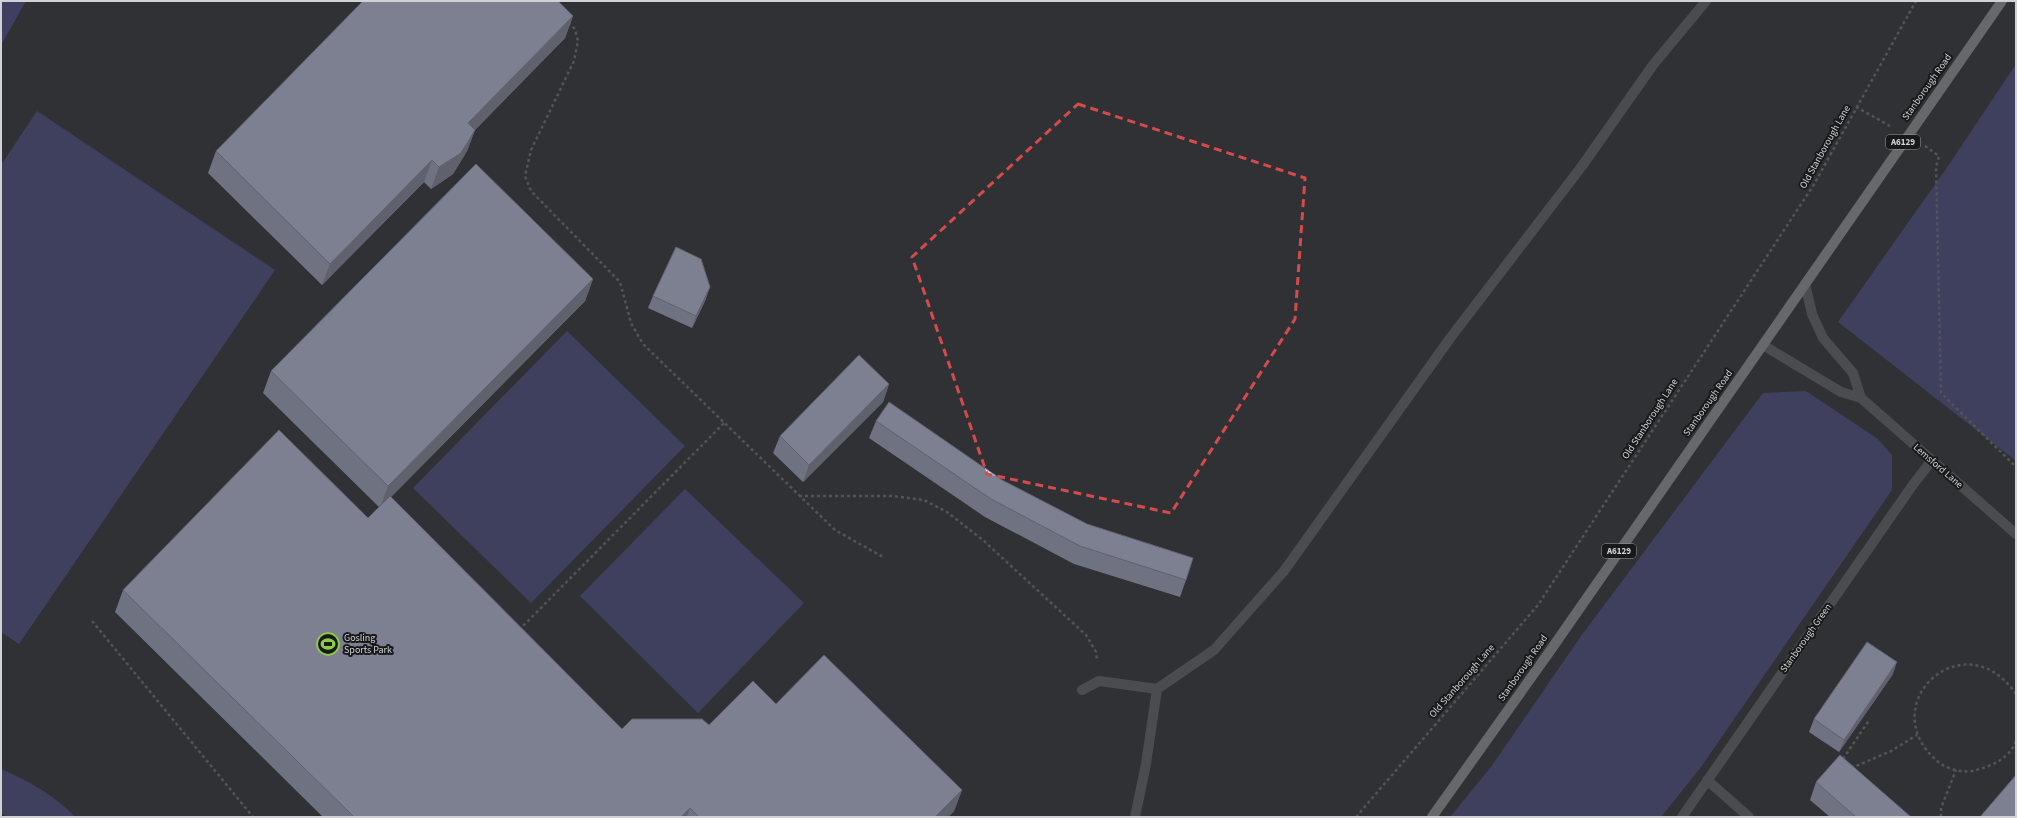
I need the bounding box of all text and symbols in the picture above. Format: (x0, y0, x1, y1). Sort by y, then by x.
street label: Stanborough Road (1899, 51, 1955, 123)
street label: Old Stanborough Lane (1796, 103, 1854, 191)
road number: A6129 (1886, 135, 1920, 149)
street label: Stanborough Road (1680, 367, 1736, 439)
street label: Old Stanborough Lane (1619, 376, 1681, 462)
street label: Lemsford Lane (1910, 440, 1966, 492)
road number: A6129 (1602, 544, 1636, 558)
street label: Stanborough Green (1777, 601, 1835, 675)
sports icon: Gosling Sports Park (315, 631, 341, 657)
place label: Gosling Sports Park (344, 631, 392, 657)
street label: Stanborough Road (1495, 632, 1551, 704)
street label: Old Stanborough Lane (1426, 641, 1498, 721)

